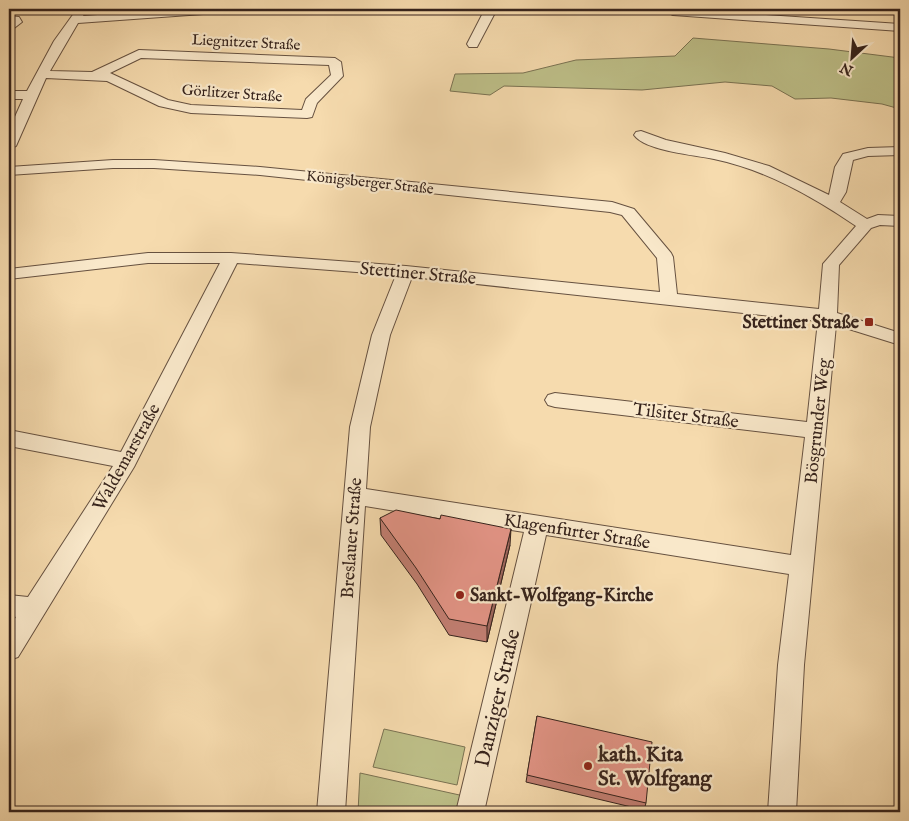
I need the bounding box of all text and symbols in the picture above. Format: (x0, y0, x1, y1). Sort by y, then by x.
street label: Liegnitzer Straße (191, 30, 301, 55)
north arrow (826, 32, 876, 82)
text: N (837, 58, 857, 80)
street label: Görlitzer Straße (181, 81, 283, 106)
street label: Königsberger Straße (305, 166, 435, 199)
street label: Stettiner Straße (359, 258, 477, 291)
place label: Stettiner Straße (742, 312, 860, 335)
marker: Stettiner Straße (863, 316, 875, 328)
street label: Bösgrunder Weg (800, 357, 837, 485)
street label: Tilsiter Straße (632, 399, 740, 434)
street label: Waldemarstraße (88, 400, 166, 515)
street label: Breslauer Straße (337, 477, 368, 599)
street label: Klagenfurter Straße (502, 510, 652, 555)
place label: Sankt-Wolfgang-Kirche (470, 585, 654, 608)
marker: Sankt-Wolfgang-Kirche (454, 589, 466, 601)
street label: Danziger Straße (469, 626, 528, 770)
place label: kath. Kita St. Wolfgang (597, 742, 712, 793)
marker: kath. Kita St. Wolfgang (582, 760, 594, 772)

